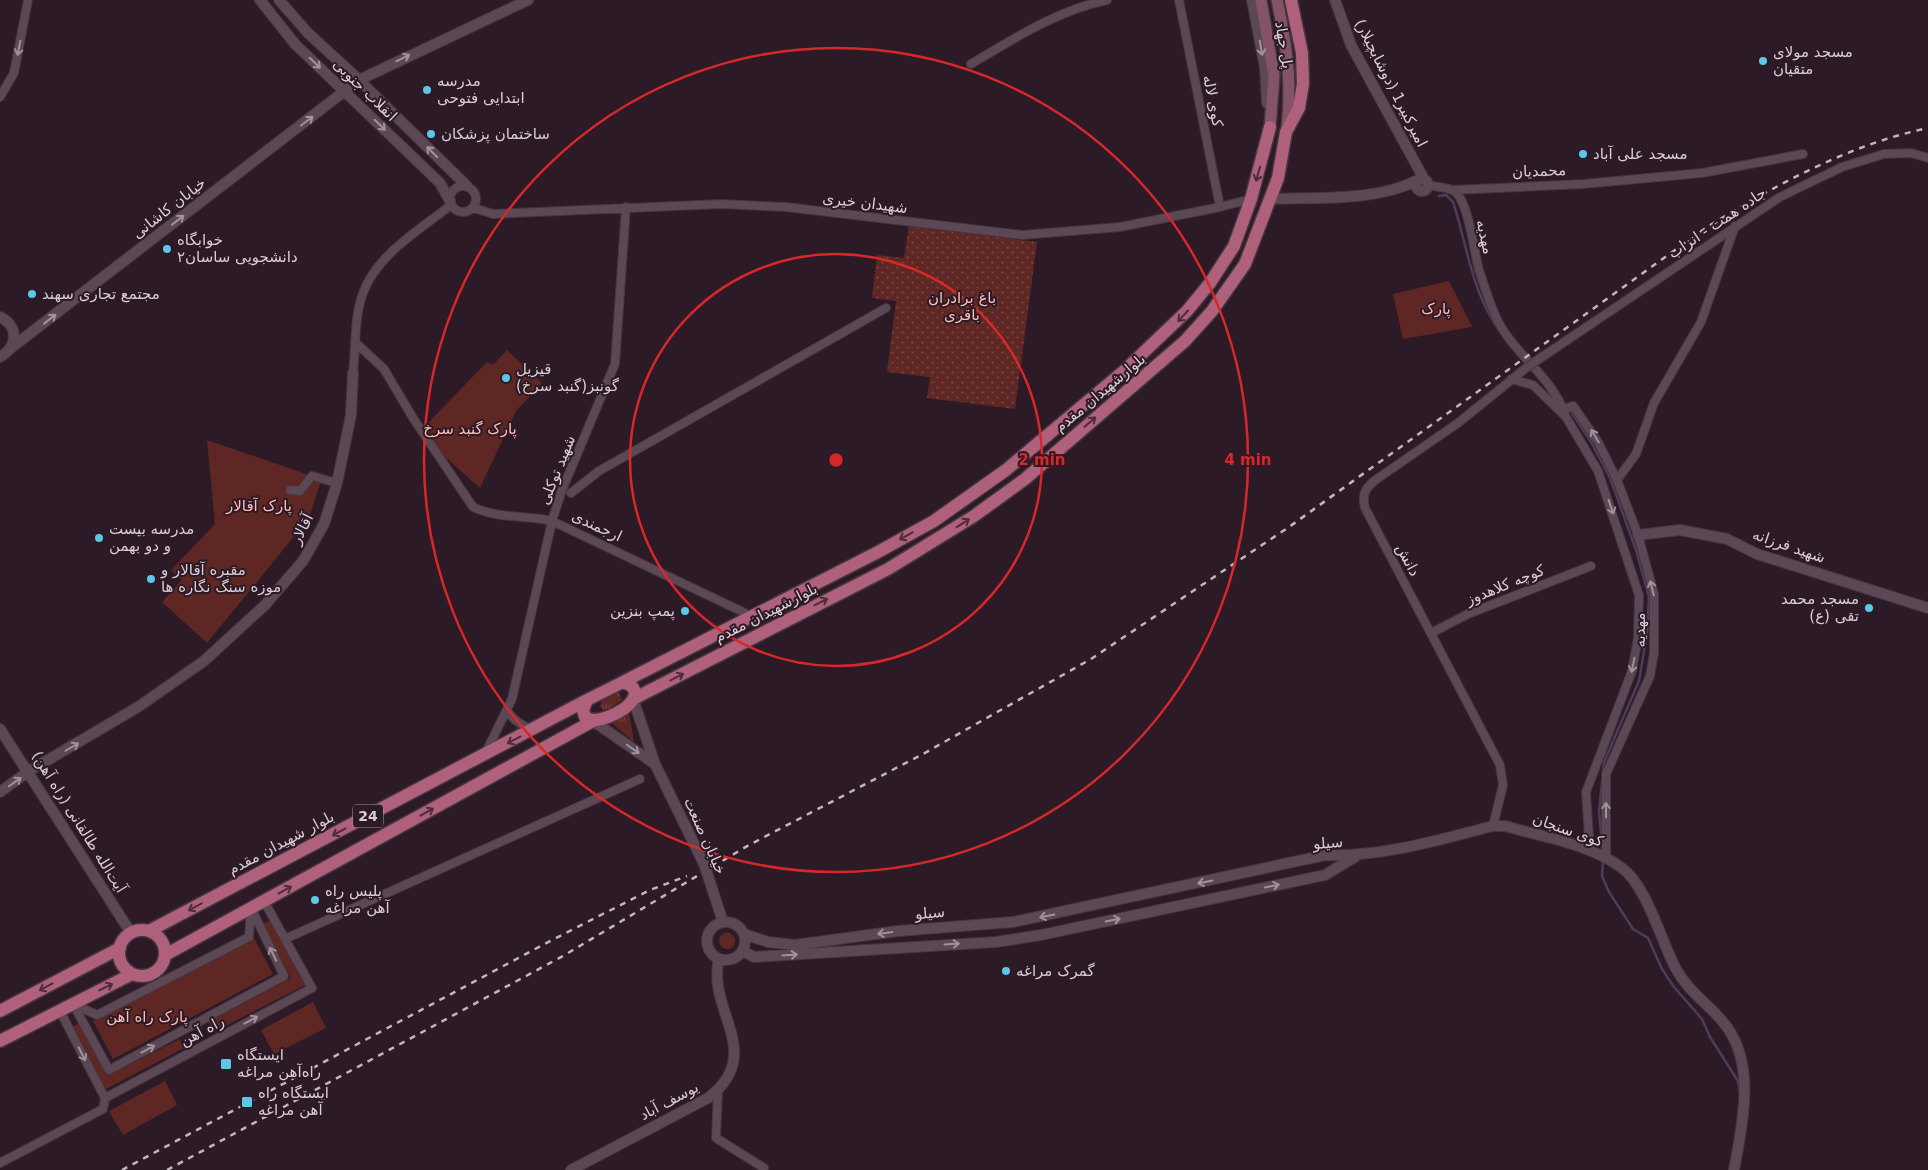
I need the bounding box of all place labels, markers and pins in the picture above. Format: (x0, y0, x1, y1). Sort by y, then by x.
place label: مسجد مولای متقیان (1773, 43, 1853, 78)
marker: مسجد مولای متقیان (1757, 55, 1769, 67)
place label: مدرسه ابتدایی فتوحی (437, 72, 525, 107)
marker: مدرسه ابتدایی فتوحی (421, 84, 433, 96)
place label: ساختمان پزشکان (441, 125, 550, 144)
marker: ساختمان پزشکان (425, 128, 437, 140)
place label: مسجد علی آباد (1593, 145, 1688, 163)
marker: مسجد علی آباد (1577, 148, 1589, 160)
place label: خوابگاه دانشجویی ساسان۲ (177, 231, 298, 266)
marker: خوابگاه دانشجویی ساسان۲ (161, 243, 173, 255)
place label: مجتمع تجاری سهند (42, 285, 160, 303)
marker: مجتمع تجاری سهند (26, 288, 38, 300)
place label: قیزیل گونبز(گنبد سرخ) (516, 360, 620, 395)
marker: قیزیل گونبز(گنبد سرخ) (500, 372, 512, 384)
centre of rings (827, 451, 845, 469)
place label: مدرسه بیست و دو بهمن (109, 520, 194, 555)
marker: مدرسه بیست و دو بهمن (93, 532, 105, 544)
place label: مقبره آقالار و موزه سنگ نگاره ها (160, 561, 281, 596)
marker: مقبره آقالار و موزه سنگ نگاره ها (145, 573, 157, 585)
place label: مسجد محمد تقی (ع) (1781, 590, 1859, 625)
place label: پمپ بنزین (610, 602, 675, 621)
marker: مسجد محمد تقی (ع) (1863, 602, 1875, 614)
marker: پمپ بنزین (679, 605, 691, 617)
place label: پلیس راه آهن مراغه (325, 882, 390, 917)
marker: پلیس راه آهن مراغه (309, 894, 321, 906)
place label: گمرک مراغه (1016, 962, 1096, 980)
marker: گمرک مراغه (1000, 965, 1012, 977)
place label: ایستگاه راه‌آهن مراغه (237, 1046, 321, 1081)
marker: ایستگاه راه‌آهن مراغه (219, 1057, 233, 1071)
place label: ایستگاه راه آهن مراغه (258, 1084, 329, 1119)
marker: ایستگاه راه آهن مراغه (240, 1095, 254, 1109)

